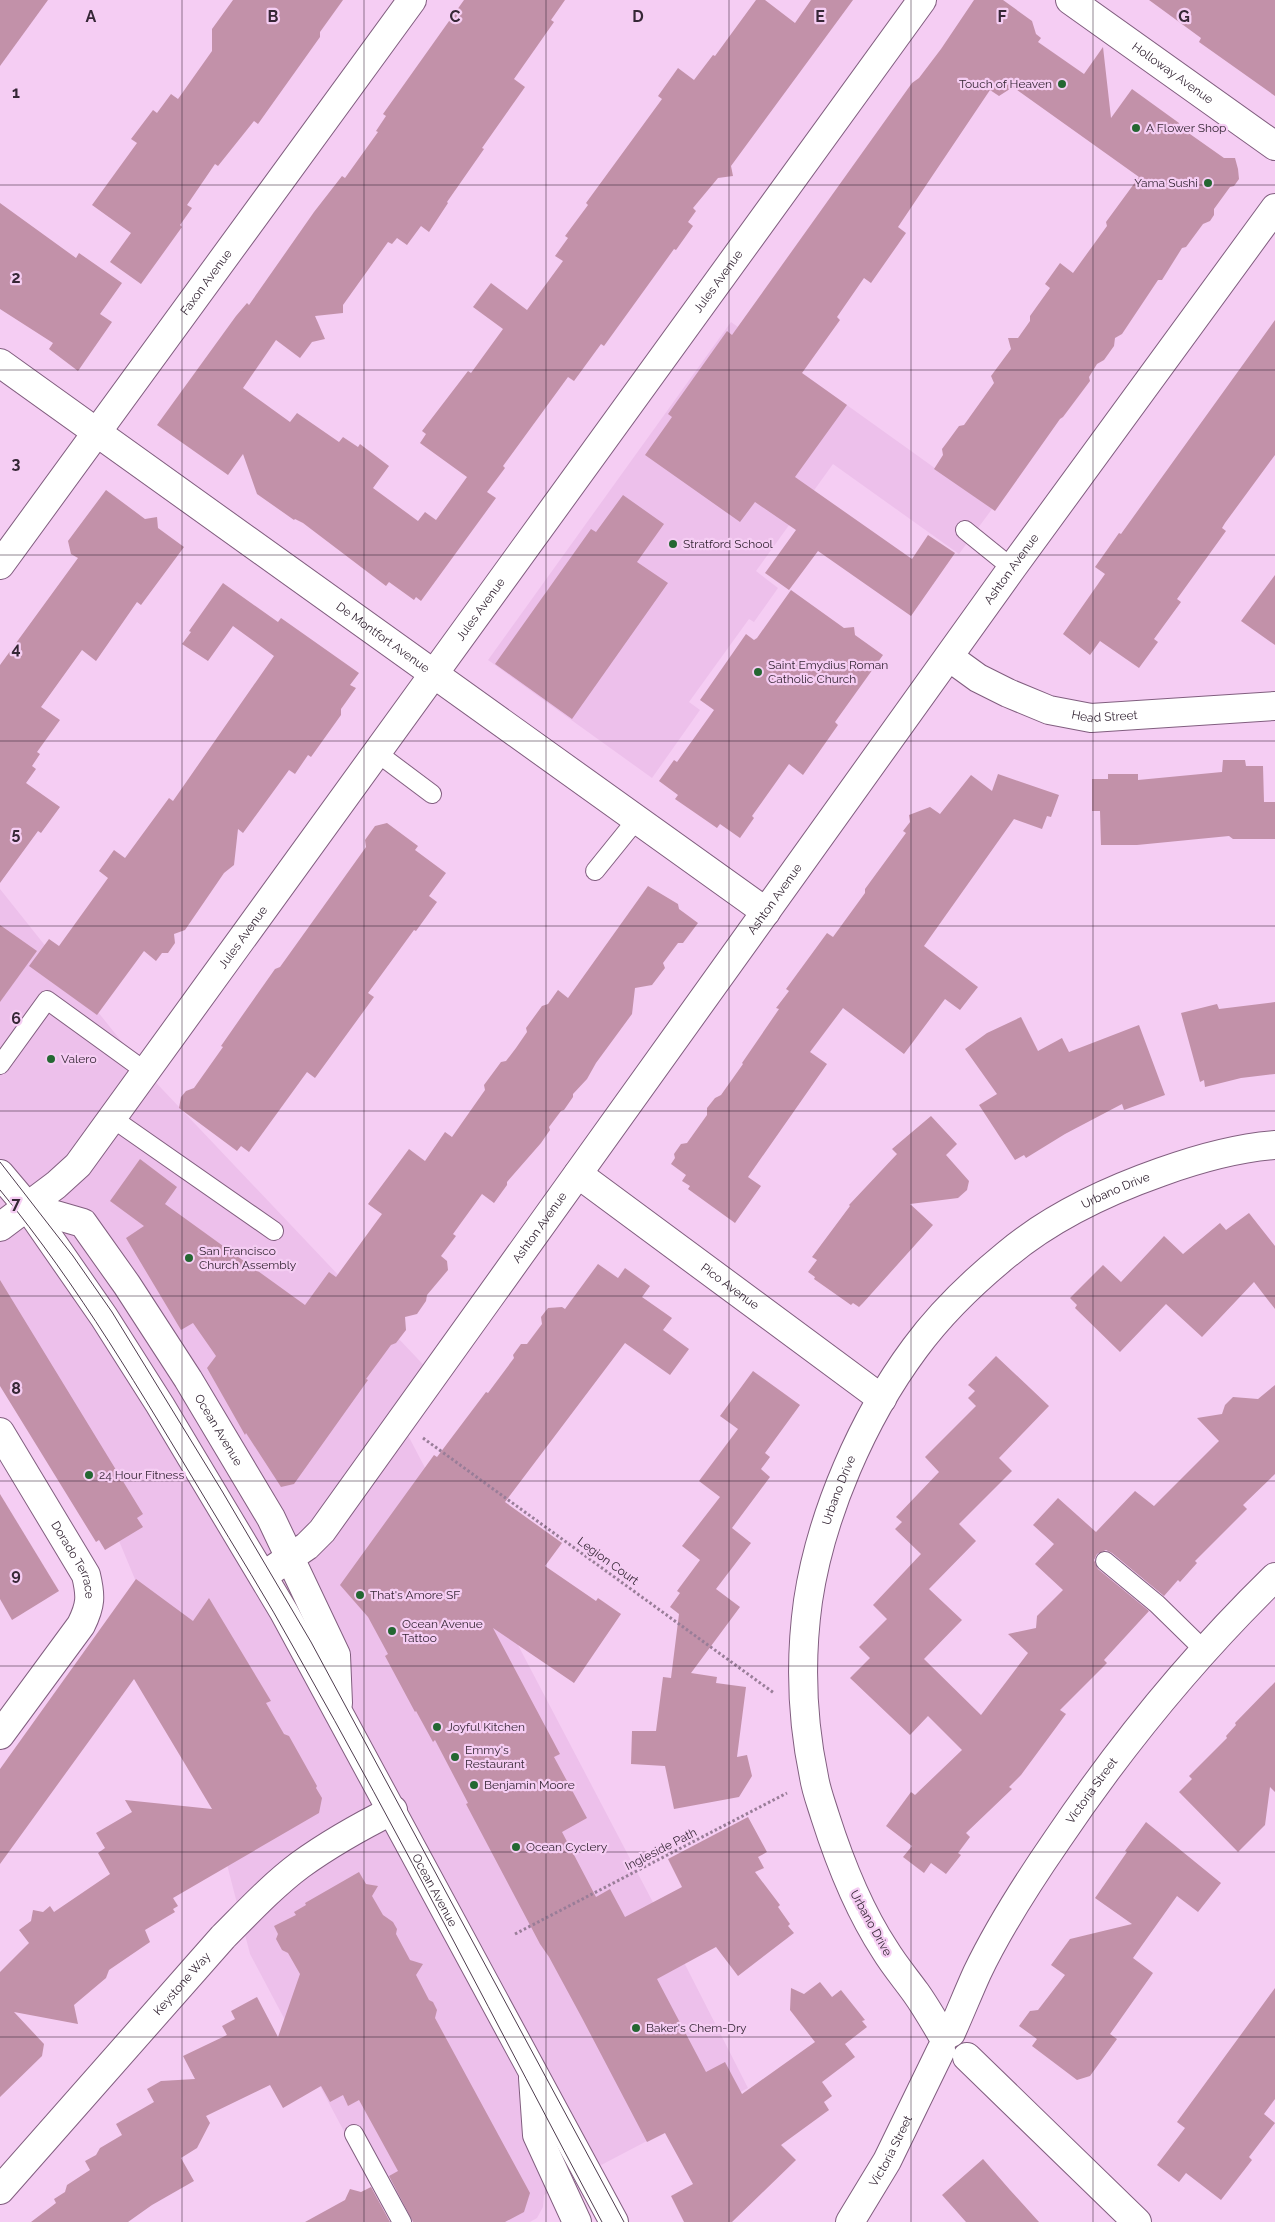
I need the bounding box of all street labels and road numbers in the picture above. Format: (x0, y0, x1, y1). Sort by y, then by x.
street label: Holloway Avenue (1129, 39, 1216, 107)
street label: Faxon Avenue (178, 247, 235, 318)
street label: Jules Avenue (691, 247, 746, 315)
street label: Ashton Avenue (981, 531, 1042, 607)
street label: Jules Avenue (453, 575, 508, 643)
street label: De Montfort Avenue (334, 599, 432, 675)
street label: Head Street (1070, 707, 1138, 725)
street label: Ashton Avenue (745, 861, 805, 937)
street label: Jules Avenue (216, 903, 270, 971)
street label: Urbano Drive (1079, 1170, 1152, 1212)
street label: Ashton Avenue (510, 1189, 570, 1265)
street label: Pico Avenue (698, 1260, 762, 1312)
street label: Ocean Avenue (192, 1392, 245, 1468)
street label: Urbano Drive (819, 1453, 858, 1527)
street label: Dorado Terrace (48, 1519, 96, 1599)
street label: Legion Court (575, 1534, 641, 1588)
street label: Victoria Street (1063, 1755, 1120, 1827)
street label: Ingleside Path (623, 1825, 699, 1873)
street label: Ocean Avenue (409, 1851, 460, 1929)
street label: Urbano Drive (847, 1888, 895, 1958)
street label: Keystone Way (150, 1949, 214, 2018)
street label: Victoria Street (866, 2113, 915, 2189)

